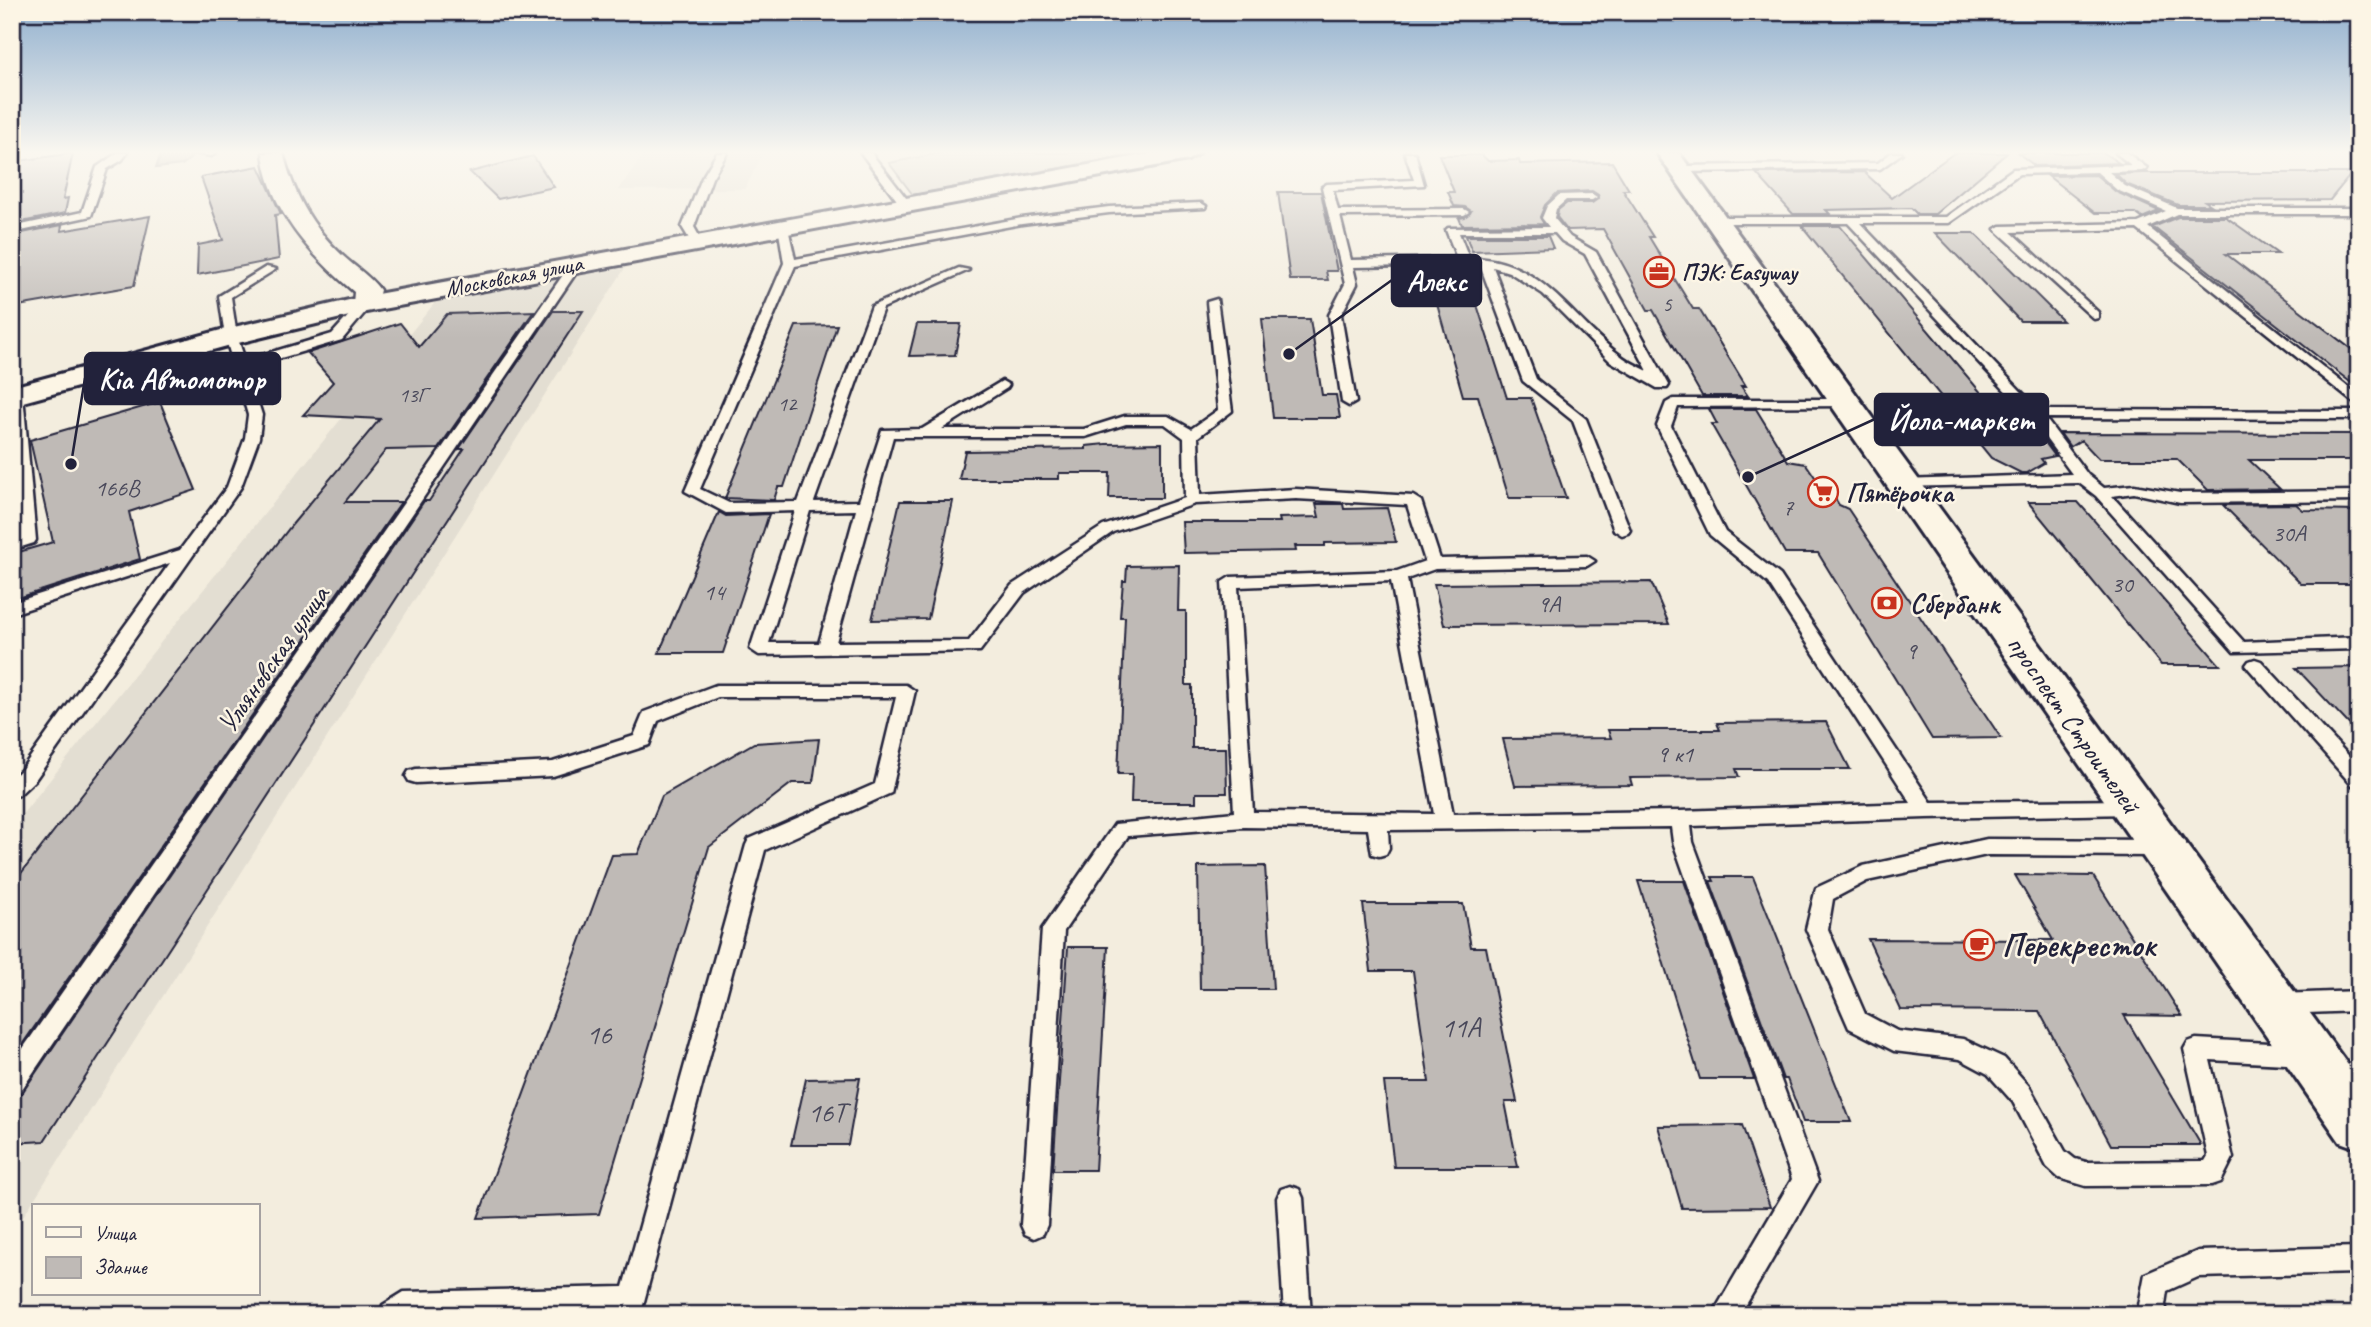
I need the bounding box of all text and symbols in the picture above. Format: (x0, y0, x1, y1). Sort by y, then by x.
street label: Московская улица (443, 248, 587, 304)
callout: Алекс (1392, 255, 1481, 306)
office icon: ПЭК: Easyway (1642, 255, 1676, 289)
place label: ПЭК: Easyway (1682, 258, 1799, 287)
text: Алекс (1407, 262, 1468, 300)
house number: 5 (1662, 291, 1673, 317)
callout: Kia Автомотор (85, 353, 280, 404)
text: Kia Автомотор (99, 360, 267, 398)
house number: 13Г (399, 382, 432, 408)
house number: 12 (778, 391, 798, 417)
callout: Йола-маркет (1875, 394, 2048, 445)
text: Йола-маркет (1888, 401, 2036, 439)
house number: 166В (95, 473, 141, 503)
supermarket icon: Пятёрочка (1806, 475, 1840, 509)
place label: Пятёрочка (1846, 475, 1955, 510)
house number: 7 (1783, 492, 1795, 522)
house number: 30А (2272, 518, 2307, 548)
house number: 30 (2111, 569, 2135, 599)
street label: Ульяновская улица (209, 577, 338, 739)
house number: 14 (703, 577, 727, 607)
bank icon: Сбербанк (1870, 586, 1904, 620)
place label: Сбербанк (1910, 586, 2001, 621)
house number: 9А (1538, 589, 1561, 619)
street label: проспект Строителей (1999, 628, 2149, 821)
house number: 9 (1906, 636, 1919, 666)
house number: 9 к1 (1657, 739, 1694, 769)
place label: Перекресток (2002, 924, 2158, 966)
cafe icon: Перекресток (1962, 928, 1996, 962)
house number: 11А (1441, 1010, 1483, 1045)
house number: 16 (586, 1017, 613, 1052)
house number: 16Т (808, 1095, 852, 1130)
legend (32, 1204, 259, 1296)
text: Улица (94, 1220, 137, 1246)
text: Здание (94, 1254, 148, 1280)

